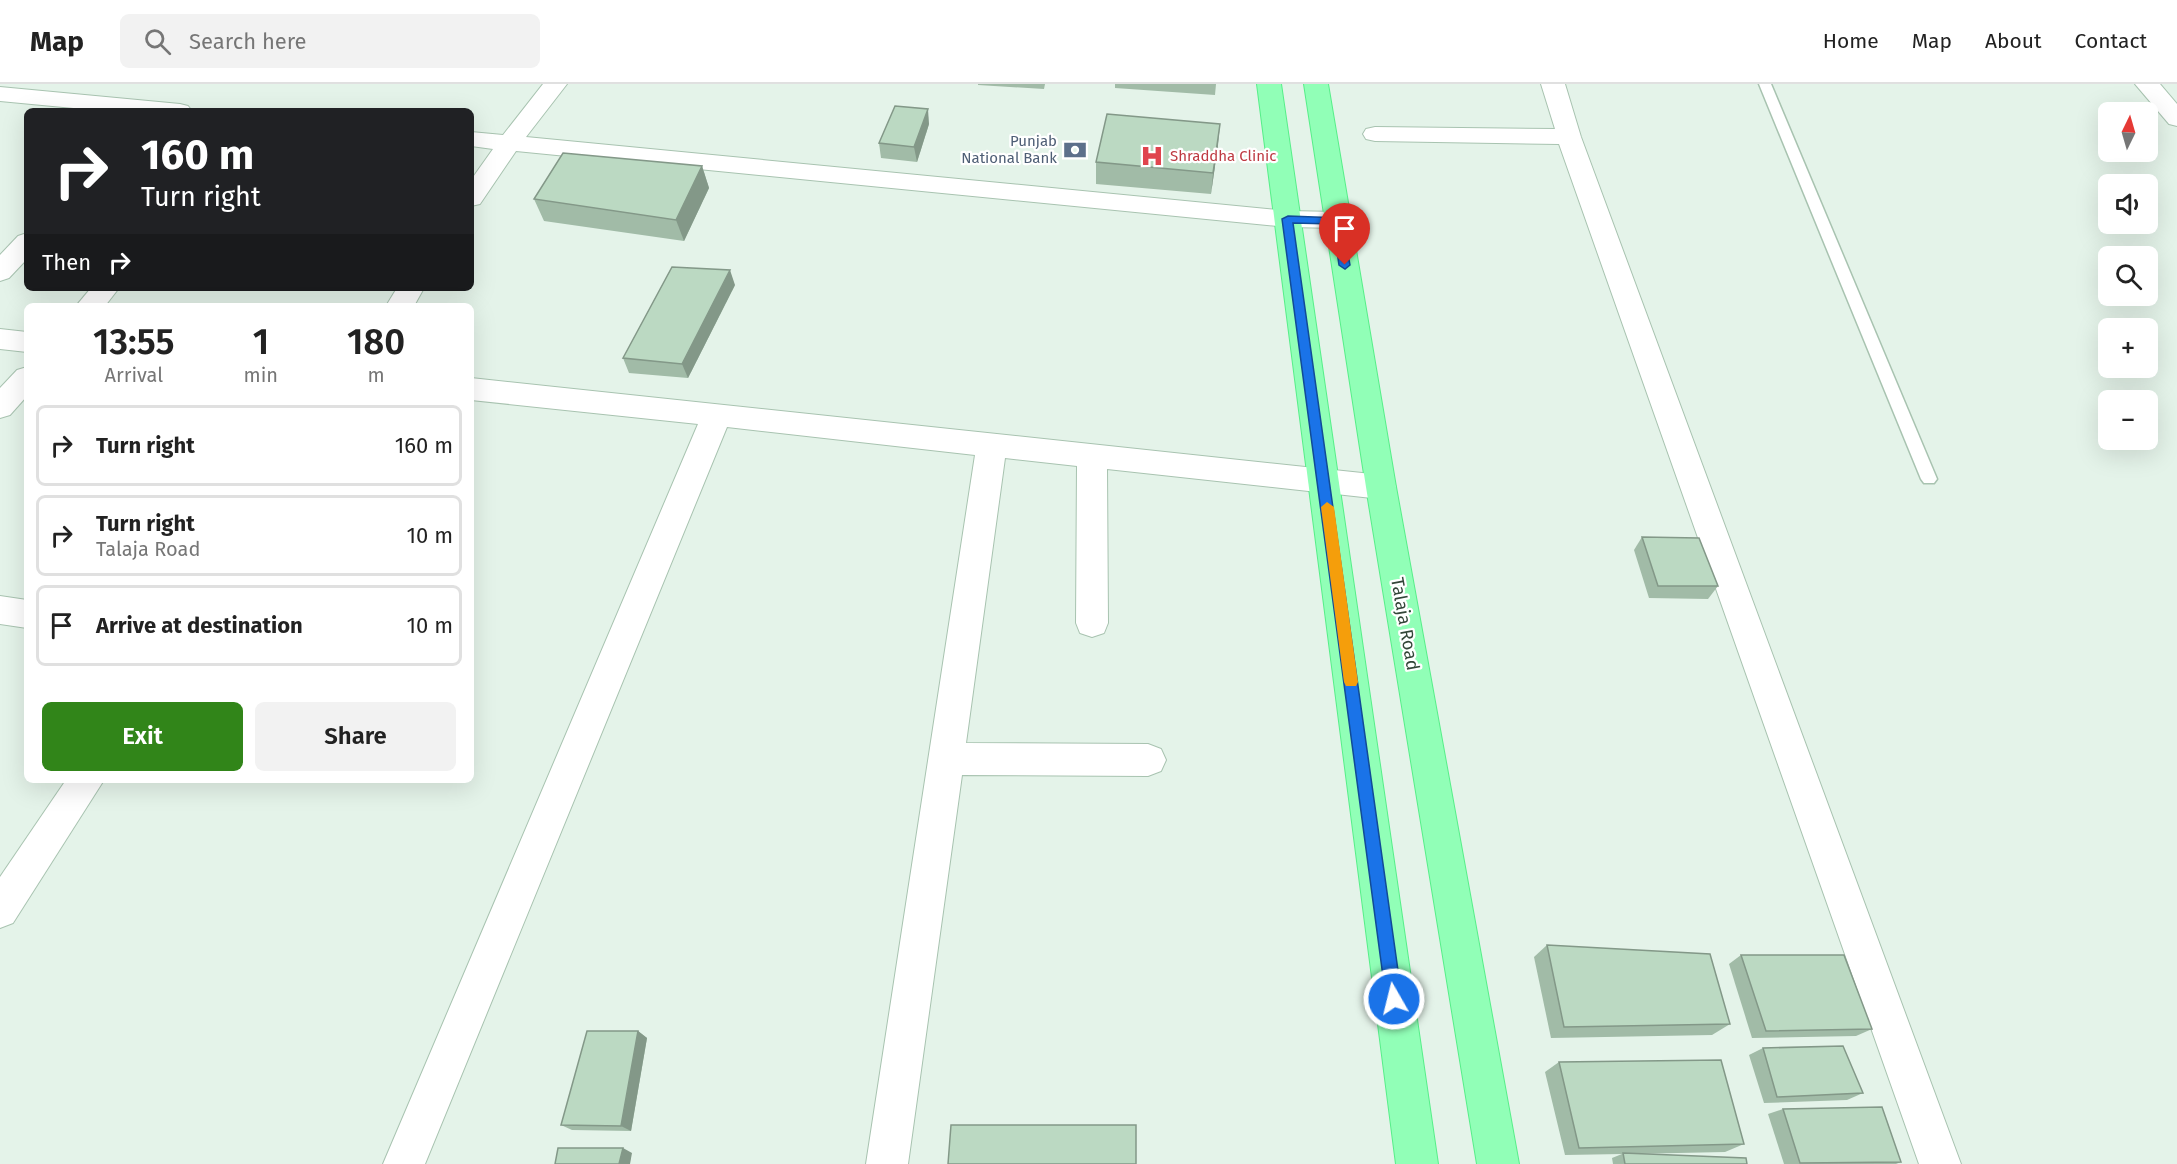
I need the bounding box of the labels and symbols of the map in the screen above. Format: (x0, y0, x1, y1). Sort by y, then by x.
north arrow (2098, 102, 2158, 162)
place label: Punjab National Bank (961, 132, 1057, 167)
bank icon: Punjab National Bank (1062, 137, 1088, 163)
hospital icon: Shraddha Clinic (1139, 143, 1165, 169)
place label: Shraddha Clinic (1170, 147, 1276, 165)
pin (1319, 203, 1370, 265)
street label: Talaja Road (1386, 576, 1424, 672)
position arrow (1362, 967, 1426, 1031)

